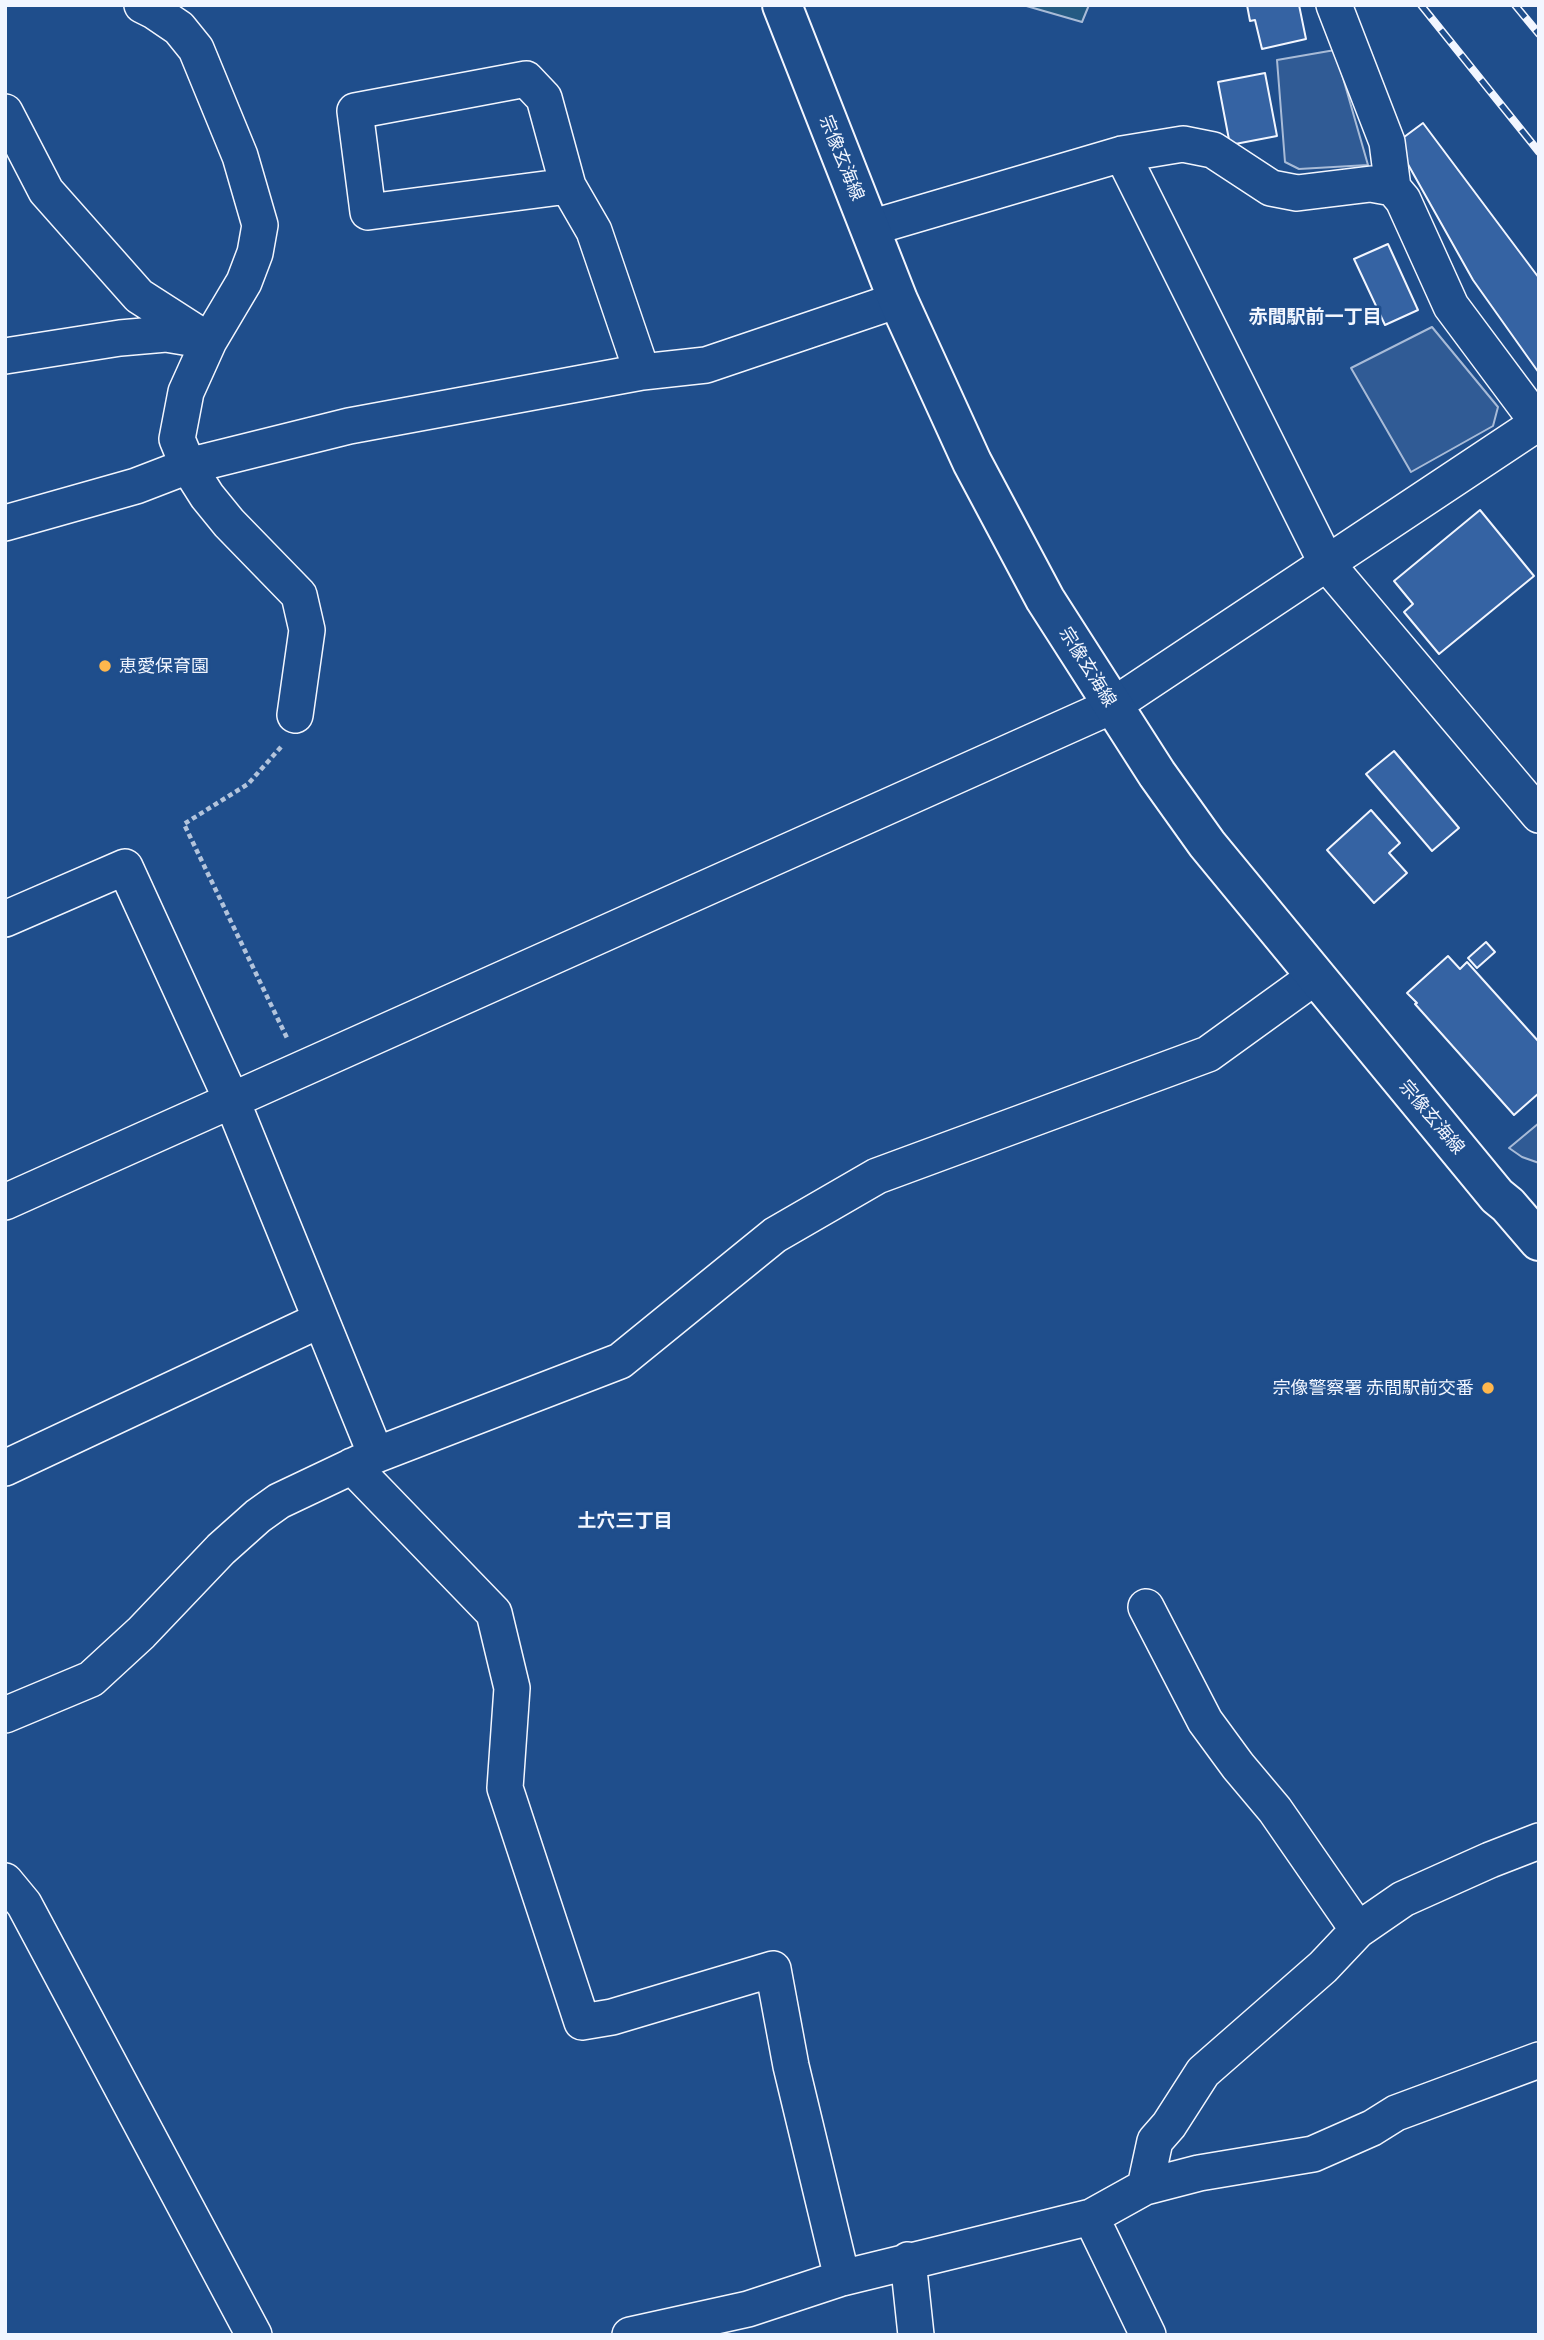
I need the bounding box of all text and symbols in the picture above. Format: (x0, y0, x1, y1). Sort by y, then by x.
street label: 宗像玄海線 (815, 112, 869, 204)
district label: 赤間駅前一丁目 (1249, 306, 1381, 328)
street label: 宗像玄海線 (1055, 623, 1121, 711)
place label: 恵愛保育園 (119, 655, 209, 677)
marker: 恵愛保育園 (97, 658, 113, 674)
street label: 宗像玄海線 (1395, 1076, 1469, 1158)
place label: 宗像警察署 赤間駅前交番 (1272, 1377, 1474, 1399)
marker: 宗像警察署 赤間駅前交番 (1480, 1380, 1496, 1396)
district label: 土穴三丁目 (578, 1510, 672, 1532)

